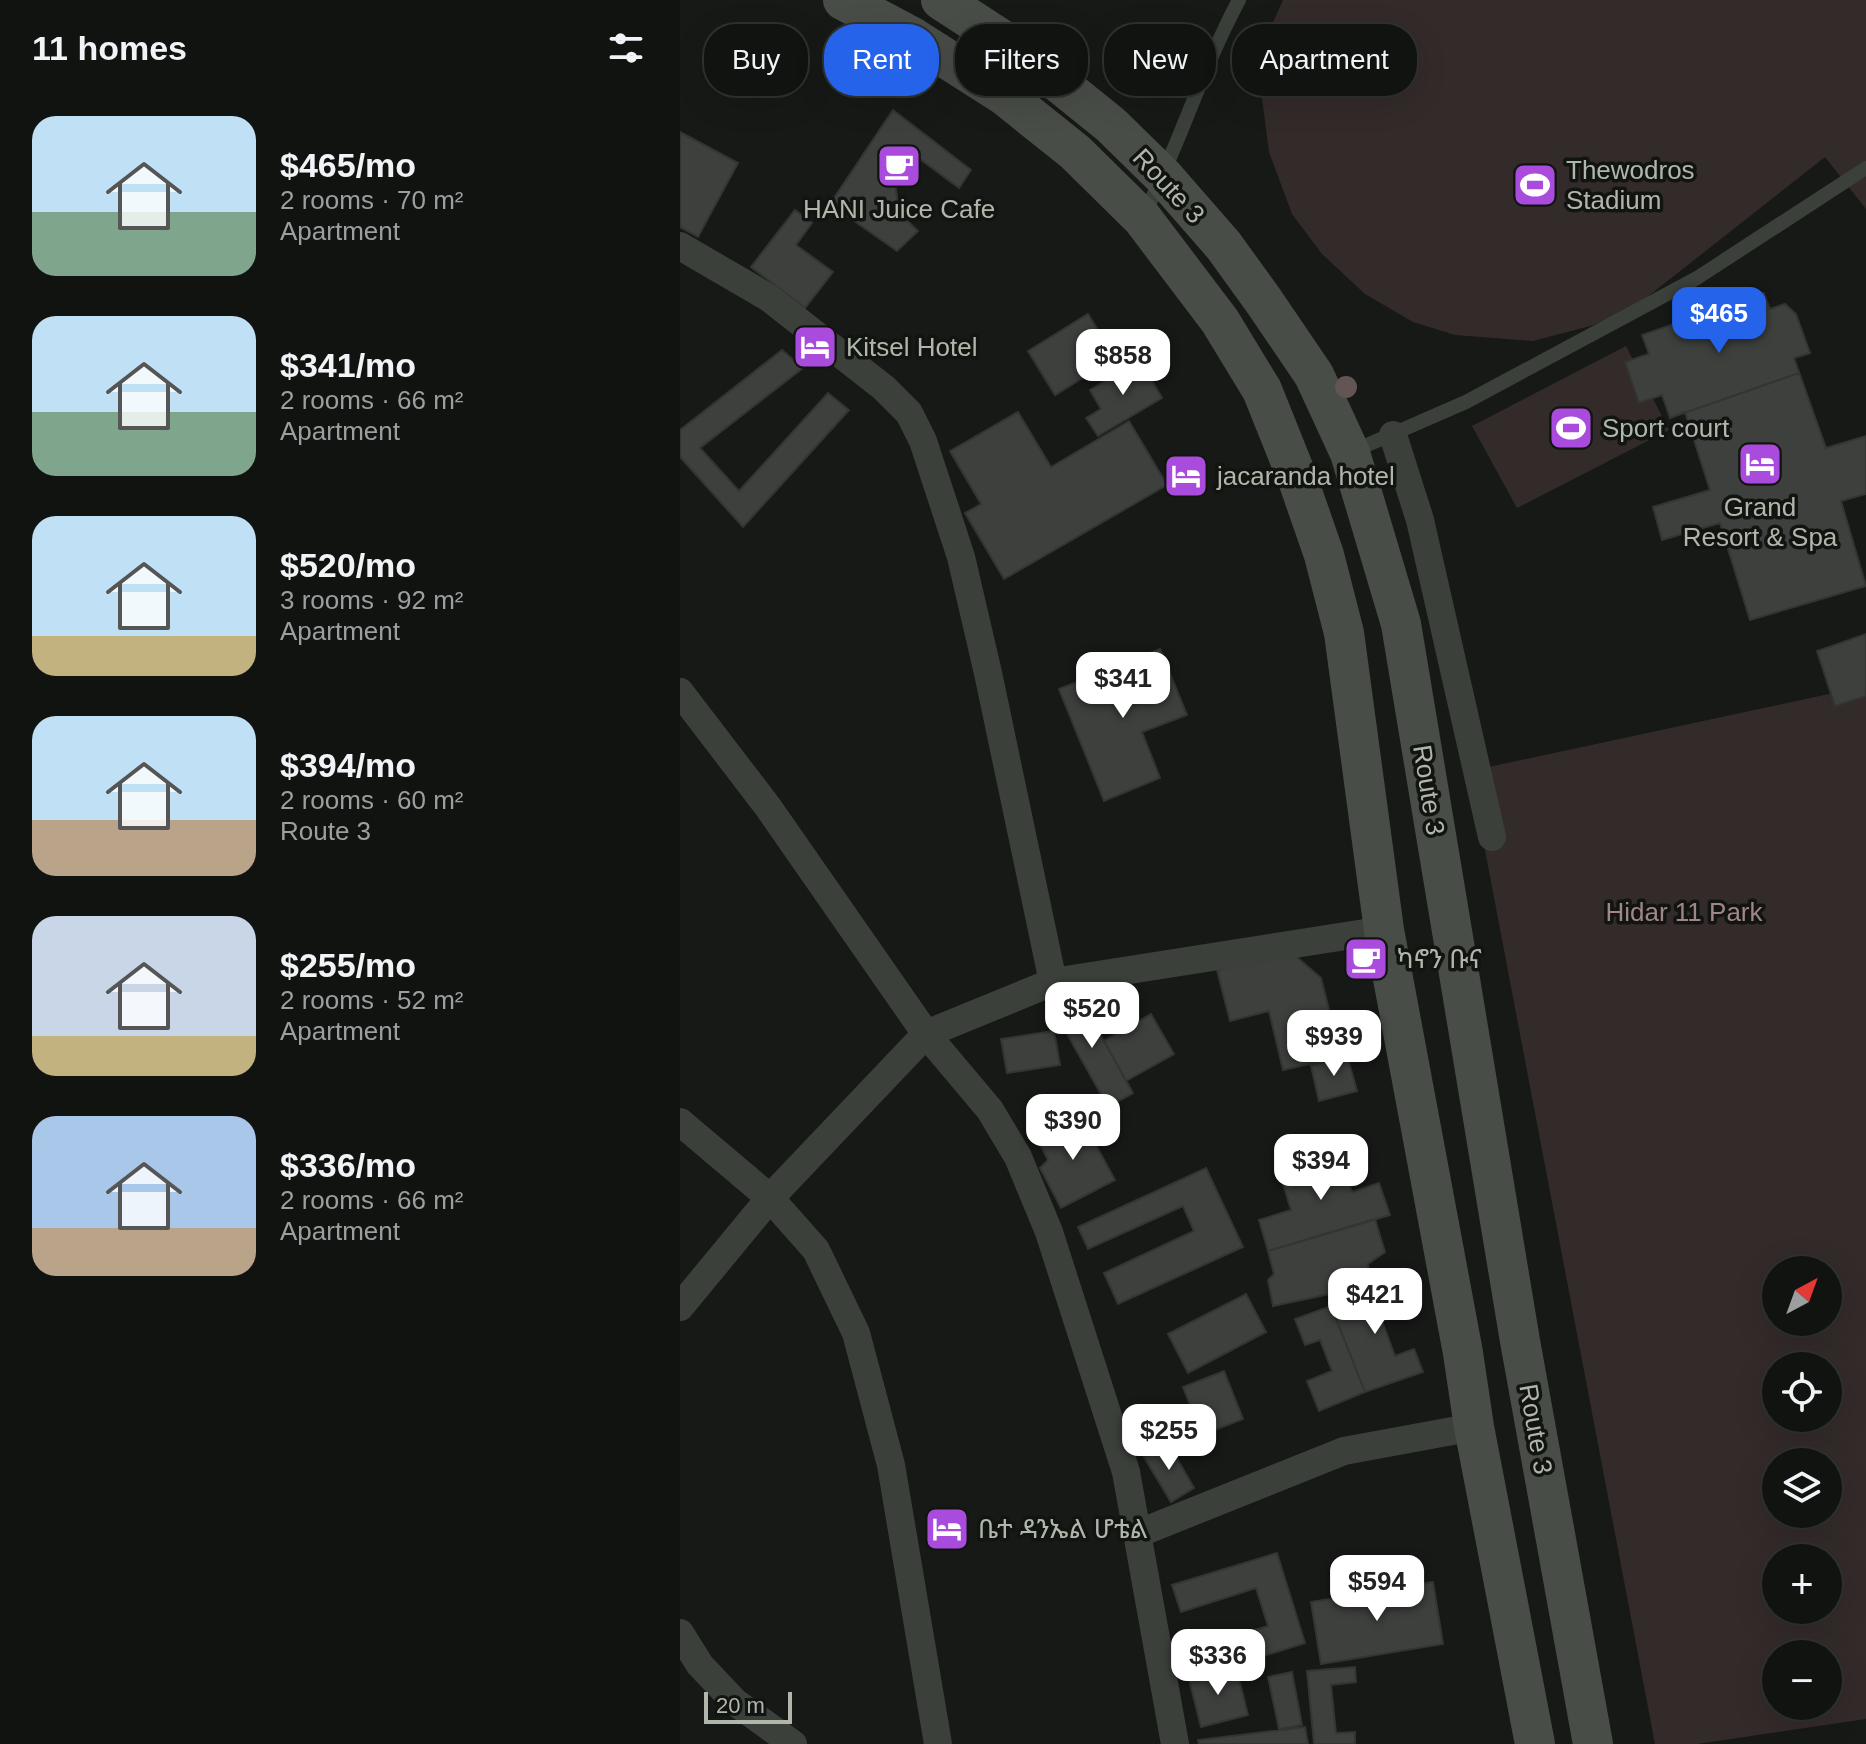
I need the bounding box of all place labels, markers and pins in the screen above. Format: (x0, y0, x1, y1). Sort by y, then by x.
cafe icon: HANI Juice Cafe (875, 142, 923, 190)
place label: Thewodros Stadium (1566, 155, 1695, 215)
sports icon: Thewodros Stadium (1511, 161, 1559, 209)
place label: HANI Juice Cafe (803, 194, 995, 224)
pin: $465 (1672, 287, 1766, 355)
hotel icon: Kitsel Hotel (791, 323, 839, 371)
pin: $858 (1076, 329, 1170, 397)
place label: Kitsel Hotel (846, 332, 978, 362)
sports icon: Sport court (1547, 404, 1595, 452)
place label: Sport court (1602, 413, 1730, 443)
hotel icon: Grand Resort & Spa (1736, 440, 1784, 488)
hotel icon: jacaranda hotel (1162, 452, 1210, 500)
place label: jacaranda hotel (1216, 461, 1395, 491)
place label: Grand Resort & Spa (1683, 492, 1838, 552)
pin: $341 (1076, 652, 1170, 720)
cafe icon: ካኖን ቡና (1342, 935, 1390, 983)
place label: ካኖን ቡና (1397, 944, 1482, 974)
pin: $520 (1045, 982, 1139, 1050)
pin: $939 (1287, 1010, 1381, 1078)
pin: $390 (1026, 1094, 1120, 1162)
pin: $394 (1274, 1134, 1368, 1202)
pin: $421 (1328, 1268, 1422, 1336)
pin: $255 (1122, 1404, 1216, 1472)
hotel icon: ቤተ ዳንኤል ሆቴል (923, 1505, 971, 1553)
place label: ቤተ ዳንኤል ሆቴል (978, 1514, 1147, 1544)
pin: $594 (1330, 1555, 1424, 1623)
pin: $336 (1171, 1629, 1265, 1697)

